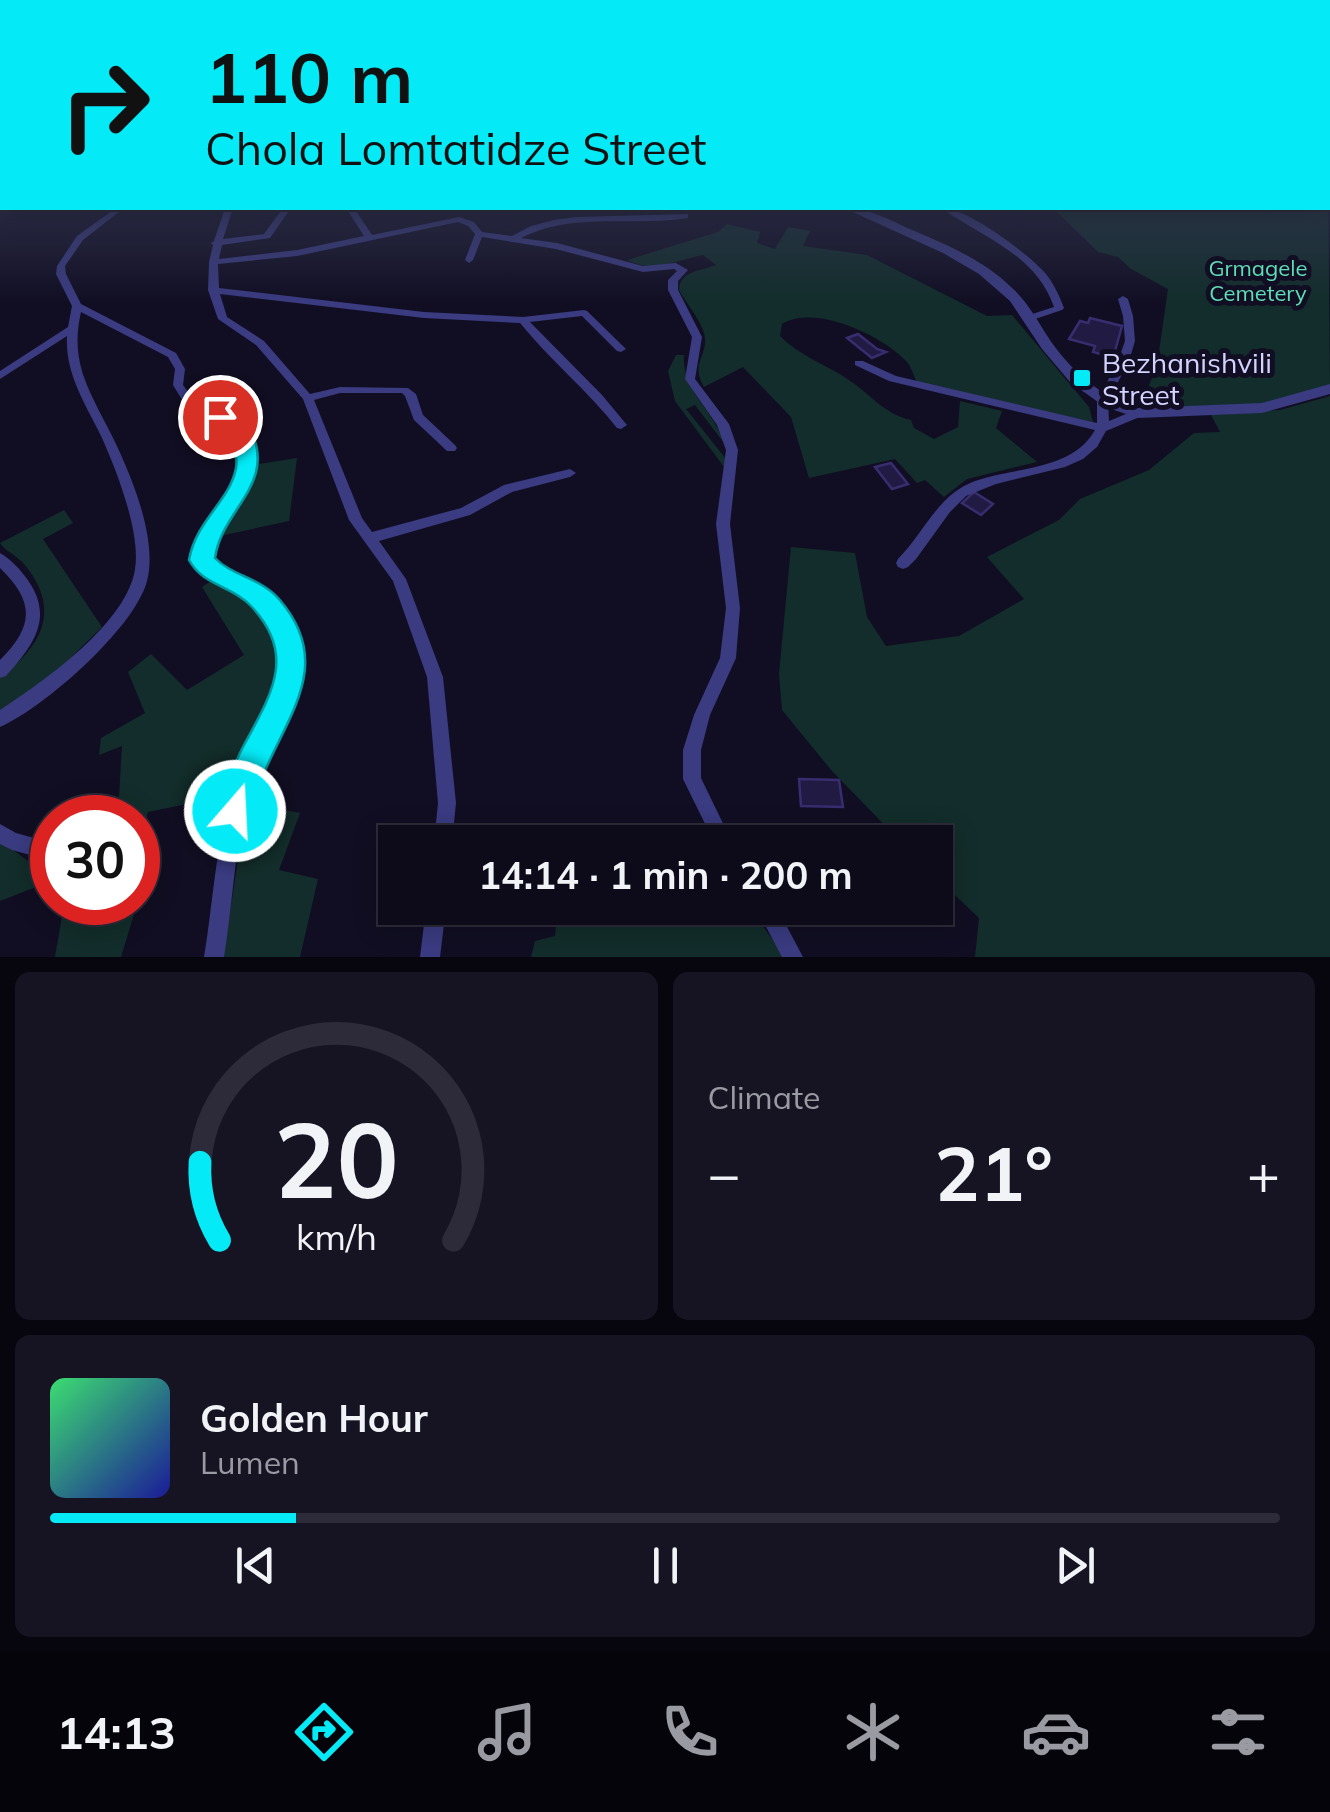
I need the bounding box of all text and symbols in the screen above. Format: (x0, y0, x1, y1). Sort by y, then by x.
text: 110 m (205, 33, 413, 121)
icon: right (40, 40, 170, 170)
text: Chola Lomtatidze Street (205, 120, 707, 176)
park label: Grmagele Cemetery (1208, 254, 1308, 307)
place label: Bezhanishvili Street (1102, 345, 1272, 412)
marker: Bezhanishvili Street (1071, 367, 1093, 389)
pin (178, 375, 263, 460)
icon: arrive (193, 390, 248, 445)
position arrow (183, 759, 287, 863)
speed limit sign: 30 (30, 795, 160, 925)
text: 14:14 · 1 min · 200 m (478, 851, 853, 899)
text: Climate (708, 1077, 820, 1117)
text: 20 (274, 1093, 399, 1224)
text: 21° (935, 1126, 1053, 1220)
text: − (708, 1139, 741, 1208)
text: + (1247, 1139, 1280, 1208)
text: km/h (296, 1214, 377, 1259)
text: Golden Hour (200, 1394, 428, 1442)
text: Lumen (200, 1442, 300, 1482)
icon: previous (228, 1538, 283, 1593)
icon: pause (638, 1538, 693, 1593)
icon: next (1048, 1538, 1103, 1593)
icon: directions (289, 1697, 359, 1767)
icon: music (472, 1697, 542, 1767)
icon: phone (655, 1697, 725, 1767)
icon: climate (838, 1697, 908, 1767)
icon: car (1021, 1697, 1091, 1767)
icon: filters (1203, 1697, 1273, 1767)
text: 14:13 (56, 1704, 176, 1760)

